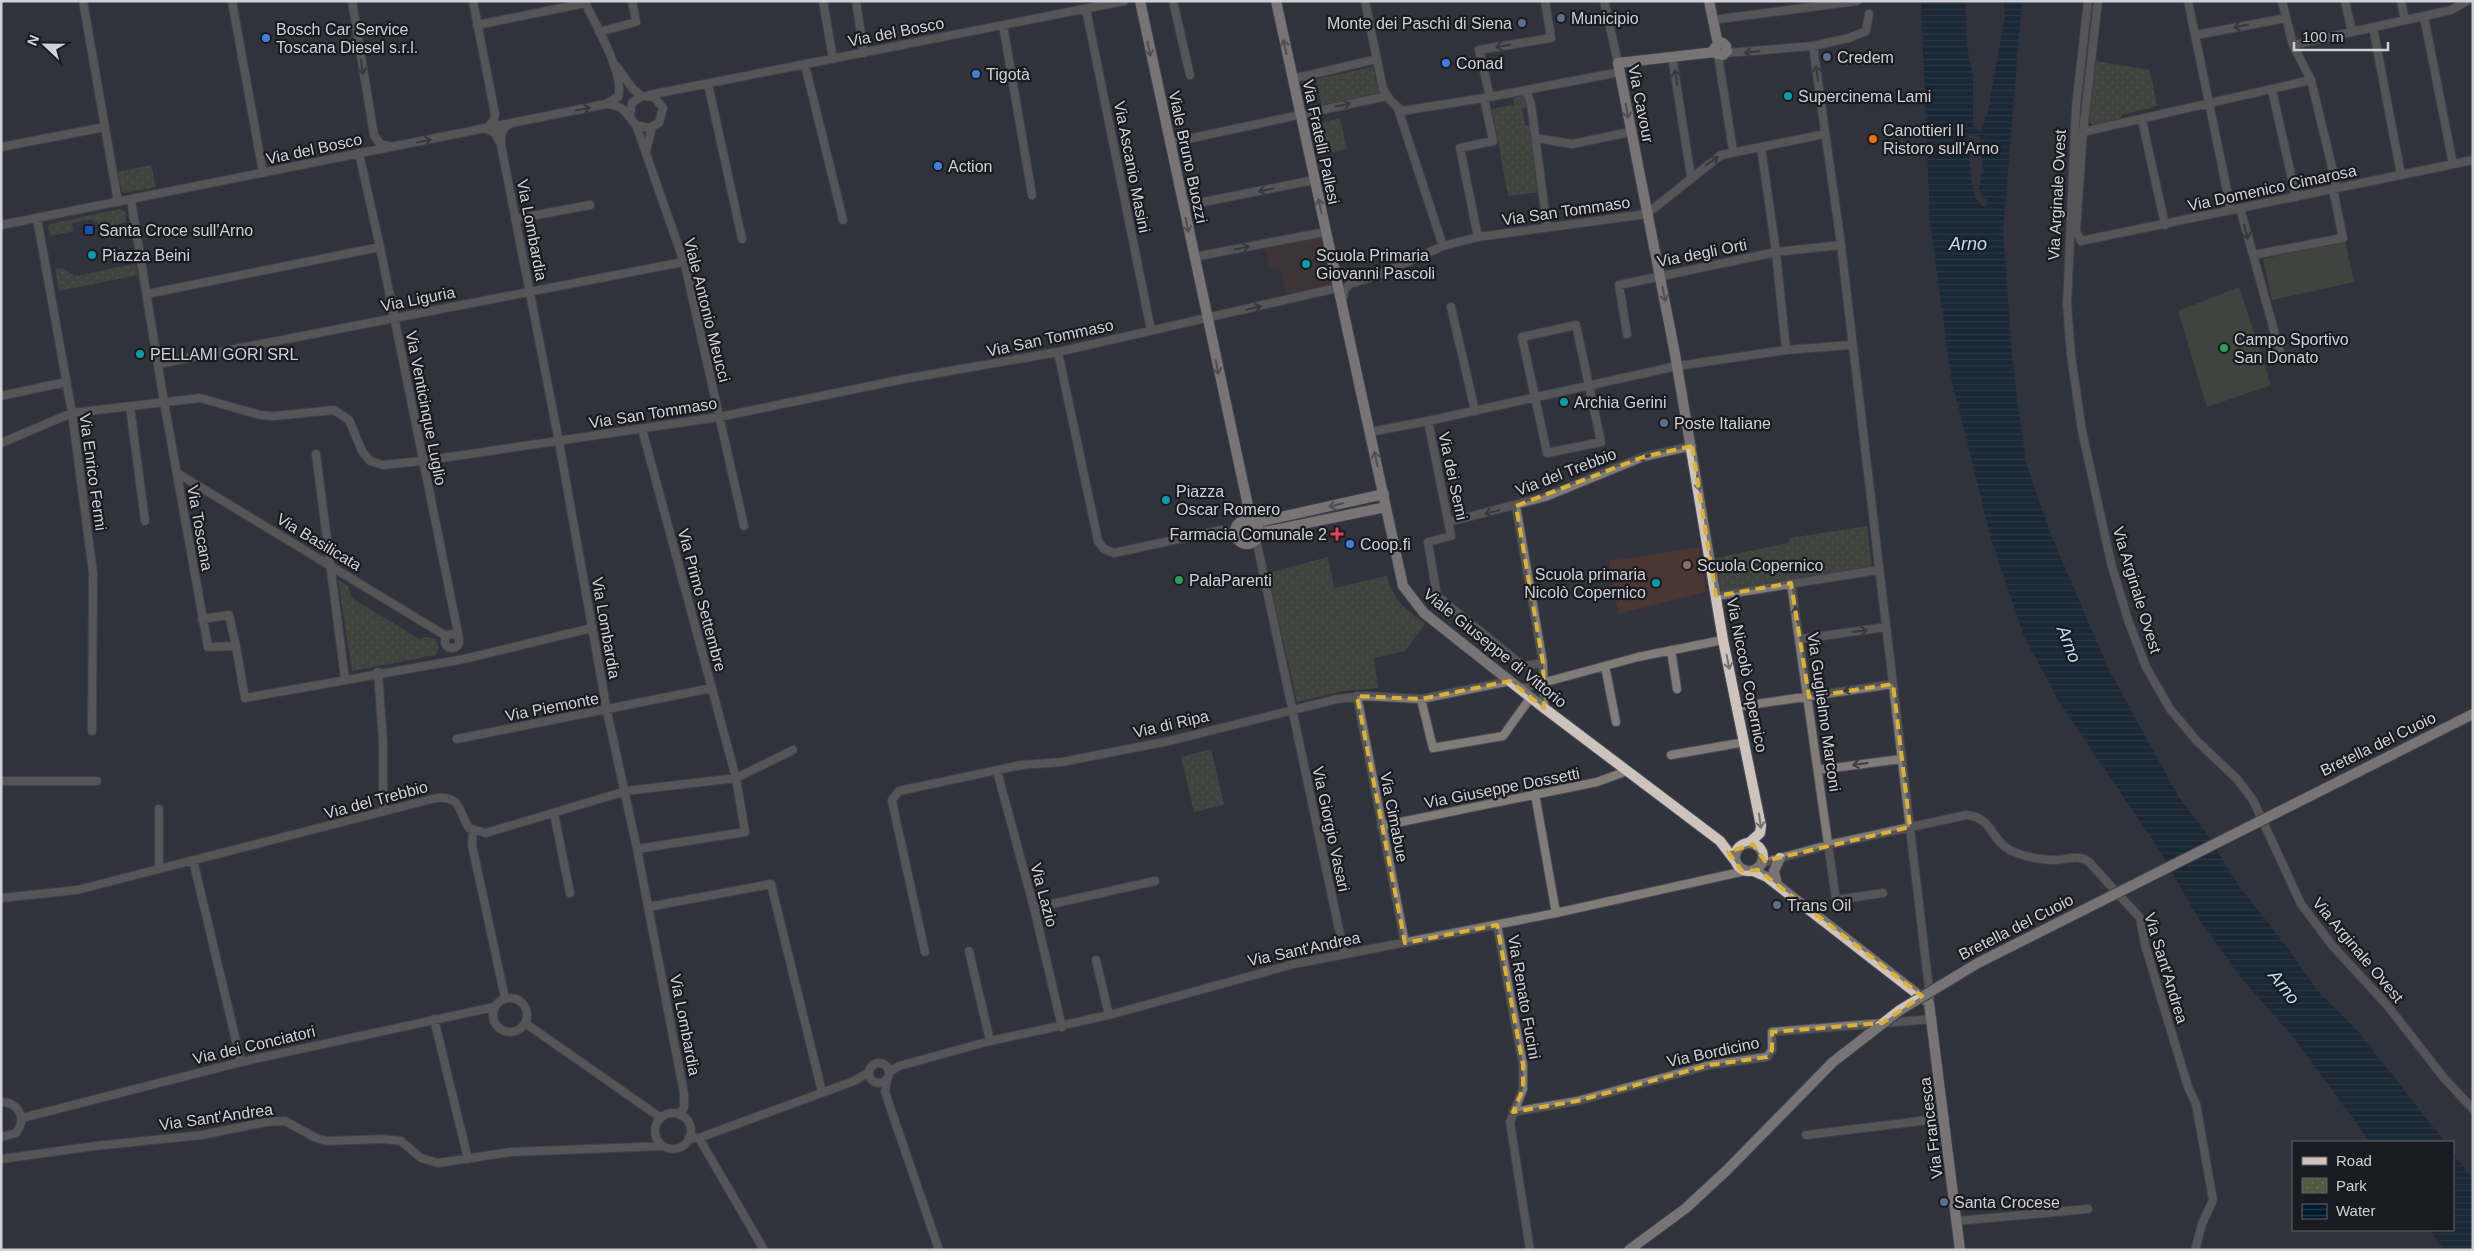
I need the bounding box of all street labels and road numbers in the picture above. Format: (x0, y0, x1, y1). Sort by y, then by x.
street label: Via del Bosco (847, 14, 946, 50)
street label: Via Cavour (1625, 64, 1657, 145)
street label: Via Fratelli Pallesi (1299, 78, 1343, 206)
street label: Viale Bruno Buozzi (1166, 89, 1210, 225)
street label: Via Ascanio Masini (1111, 100, 1153, 234)
street label: Via Arginale Ovest (2045, 128, 2069, 261)
street label: Via del Bosco (265, 131, 364, 167)
street label: Via Domenico Cimarosa (2186, 162, 2358, 214)
street label: Via Lombardia (514, 178, 550, 282)
street label: Via San Tommaso (1501, 194, 1631, 228)
street label: Viale Antonio Meucci (681, 236, 733, 384)
street label: Via degli Orti (1656, 236, 1748, 270)
street label: Via Liguria (379, 283, 457, 315)
street label: Via San Tommaso (985, 316, 1115, 360)
street label: Via Venticinque Luglio (403, 329, 449, 487)
street label: Via San Tommaso (588, 394, 718, 432)
street label: Via Enrico Fermi (76, 412, 110, 532)
street label: Via dei Semi (1435, 430, 1471, 522)
street label: Via del Trebbio (1513, 445, 1619, 499)
street label: Via Toscana (184, 484, 216, 572)
street label: Via Basilicata (274, 510, 365, 574)
street label: Via Arginale Ovest (2110, 525, 2164, 656)
street label: Via Primo Settembre (675, 527, 729, 673)
street label: Via Lombardia (589, 576, 623, 680)
street label: Viale Giuseppe di Vittorio (1420, 585, 1570, 711)
street label: Via Niccolò Copernico (1724, 596, 1770, 754)
street label: Via Guglielmo Marconi (1804, 631, 1844, 793)
street label: Via Piemonte (504, 690, 600, 724)
street label: Via di Ripa (1132, 707, 1211, 741)
street label: Bretella del Cuoio (2318, 709, 2439, 779)
street label: Via Giorgio Vasari (1309, 765, 1353, 893)
street label: Via Giuseppe Dossetti (1423, 765, 1581, 811)
street label: Via Cimabue (1377, 771, 1411, 864)
street label: Via del Trebbio (322, 778, 430, 822)
street label: Via Lazio (1027, 861, 1061, 929)
street label: Bretella del Cuoio (1956, 891, 2076, 963)
street label: Via Arginale Ovest (2309, 894, 2407, 1006)
street label: Via Sant'Andrea (2141, 911, 2191, 1025)
street label: Via Sant'Andrea (1246, 929, 1362, 969)
street label: Via Renato Fucini (1505, 933, 1543, 1061)
street label: Via Lombardia (667, 973, 703, 1077)
street label: Via dei Conciatori (191, 1023, 317, 1067)
street label: Via Bordicino (1665, 1034, 1761, 1070)
street label: Via Francesca (1916, 1076, 1946, 1180)
street label: Via Sant'Andrea (158, 1101, 274, 1133)

